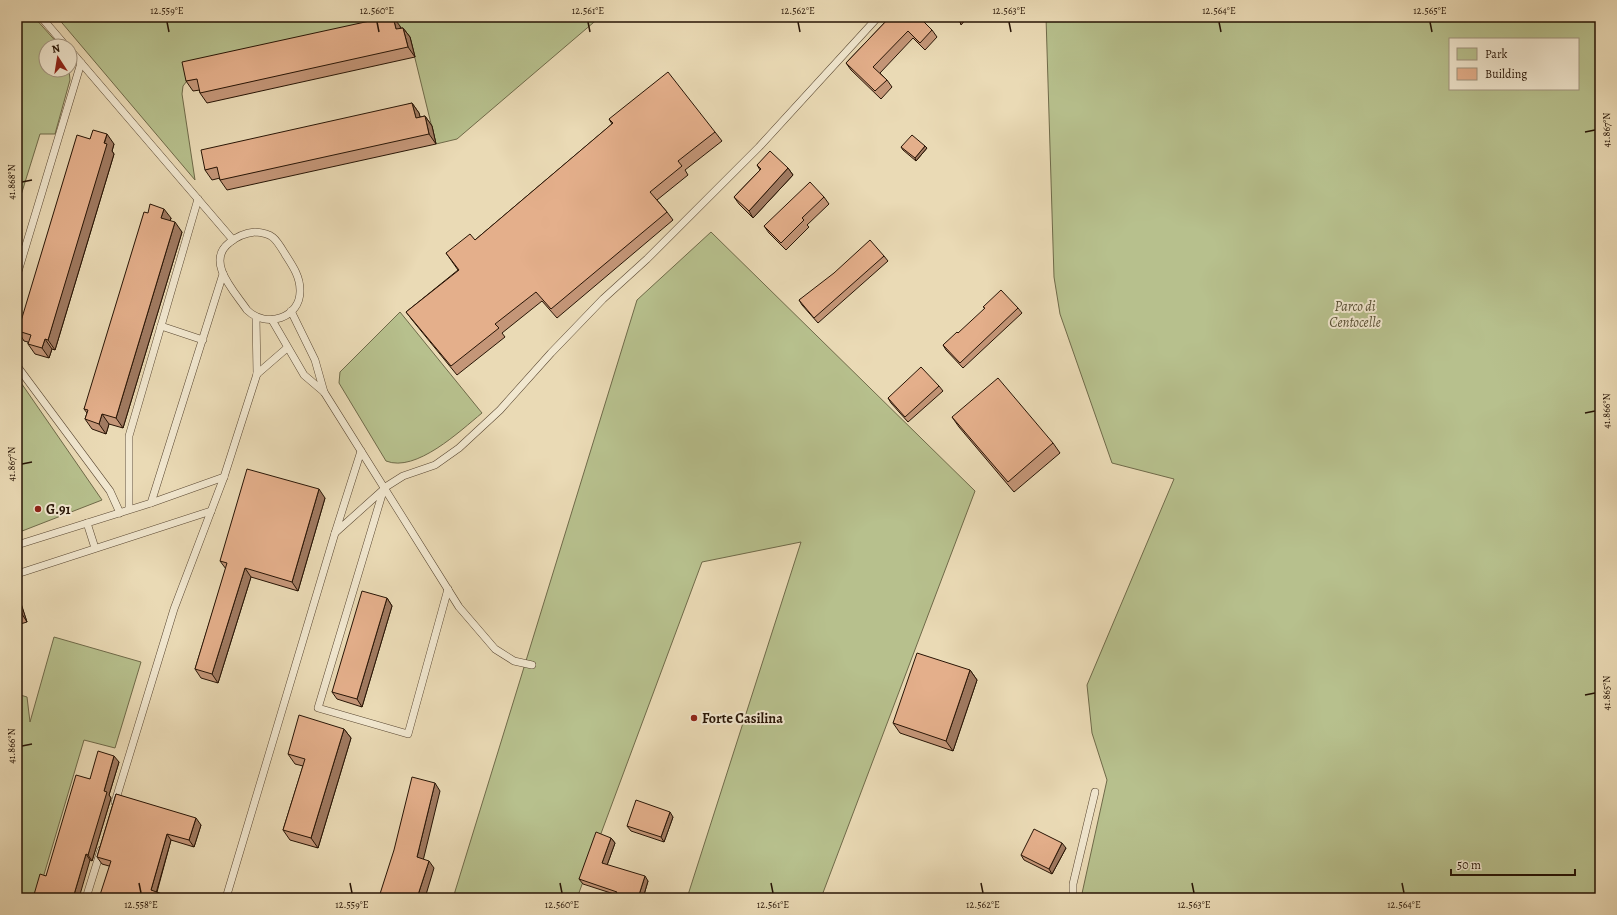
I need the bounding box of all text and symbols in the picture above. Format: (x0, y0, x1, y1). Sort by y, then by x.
text: 12.559°E (150, 4, 184, 17)
text: 12.560°E (360, 4, 394, 17)
text: 12.561°E (572, 4, 604, 17)
text: 12.562°E (781, 4, 815, 17)
text: 12.563°E (992, 4, 1026, 17)
text: 12.564°E (1202, 4, 1236, 17)
text: 12.565°E (1413, 4, 1447, 17)
north arrow (38, 38, 78, 78)
legend (1449, 38, 1579, 90)
text: N (51, 41, 62, 57)
text: Park (1485, 46, 1508, 62)
text: Building (1485, 66, 1527, 82)
text: 41.867°N (1600, 113, 1613, 147)
text: 41.868°N (5, 164, 18, 200)
park label: Parco di Centocelle (1329, 297, 1381, 332)
text: 41.866°N (1600, 393, 1613, 429)
text: 41.867°N (5, 447, 18, 481)
place label: G.91 (46, 500, 71, 519)
marker: G.91 (33, 504, 43, 514)
text: 41.865°N (1600, 676, 1613, 710)
place label: Forte Casilina (702, 709, 783, 728)
marker: Forte Casilina (689, 713, 699, 723)
text: 41.866°N (5, 728, 18, 764)
scale bar (1451, 851, 1575, 877)
text: 50 m (1457, 857, 1481, 873)
text: 12.558°E (124, 898, 158, 911)
text: 12.559°E (335, 898, 369, 911)
text: 12.560°E (545, 898, 579, 911)
text: 12.561°E (757, 898, 789, 911)
text: 12.562°E (966, 898, 1000, 911)
text: 12.563°E (1177, 898, 1211, 911)
text: 12.564°E (1387, 898, 1421, 911)

